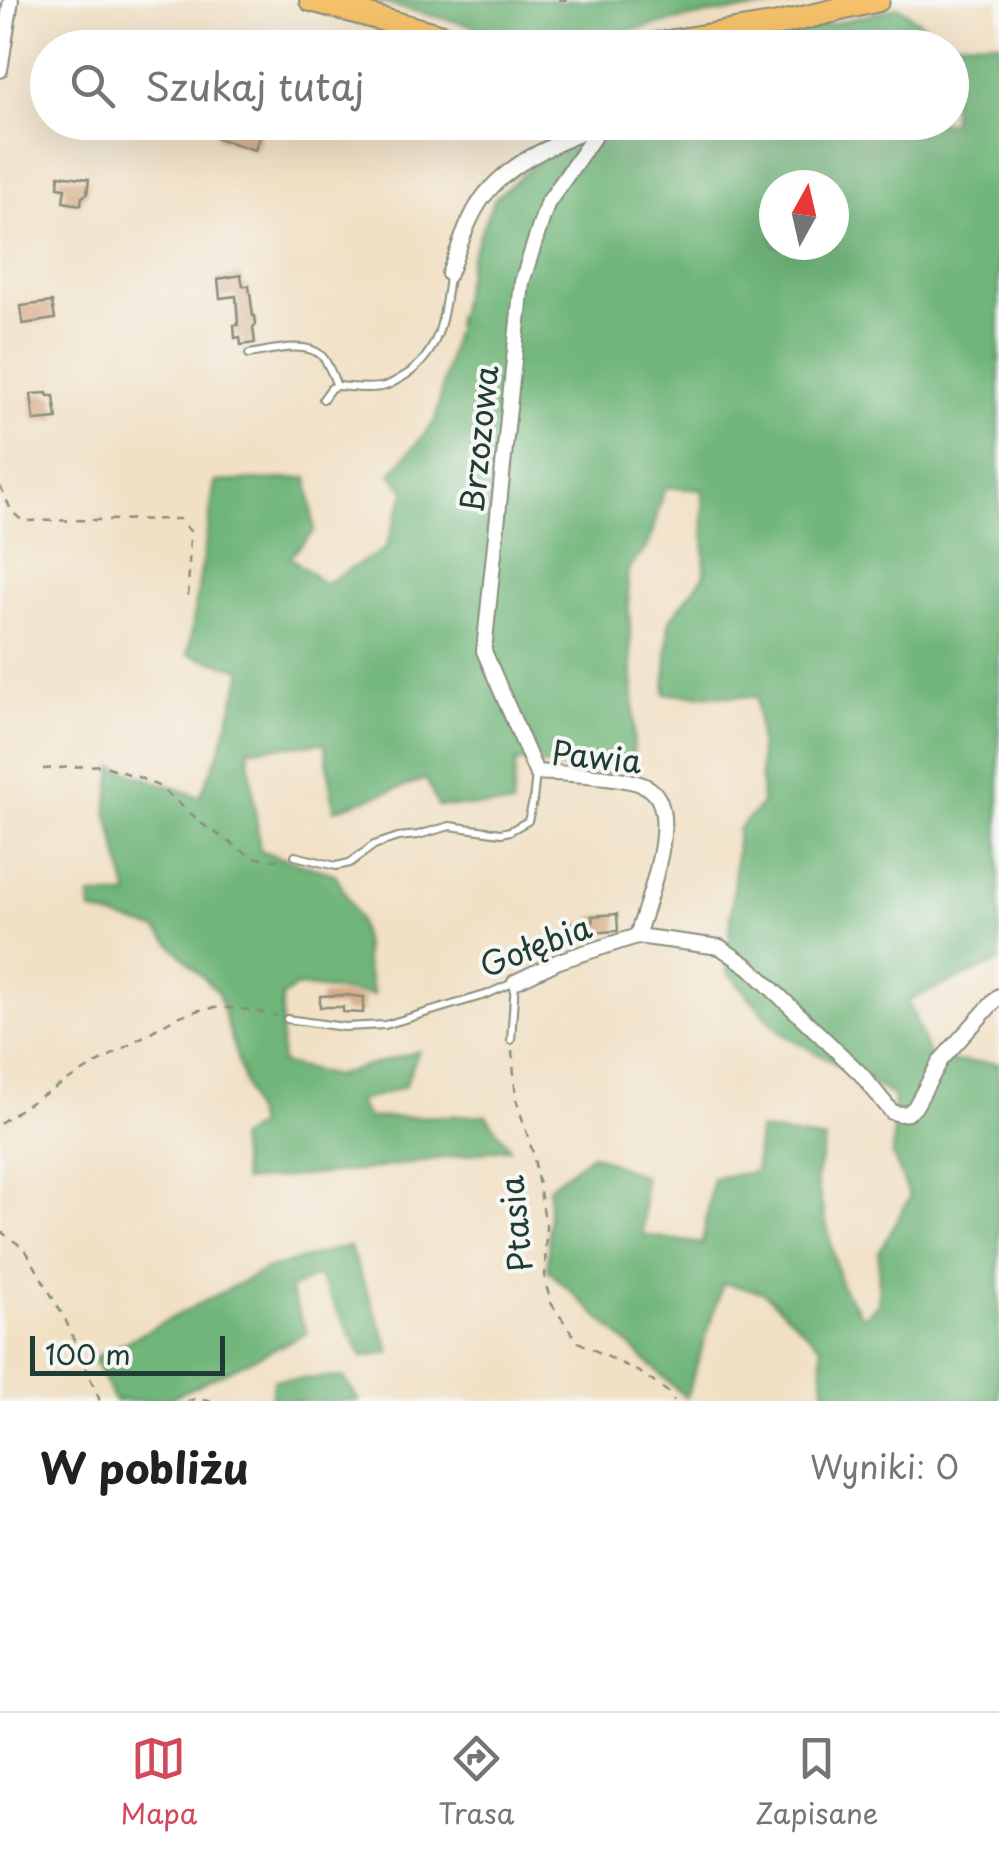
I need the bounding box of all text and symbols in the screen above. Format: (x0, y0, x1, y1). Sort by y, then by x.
search box (30, 30, 969, 140)
text: Szukaj tutaj (145, 57, 364, 114)
icon: search (65, 58, 120, 113)
north arrow (759, 170, 849, 260)
street label: Brzozowa (446, 363, 510, 515)
street label: Pawia (550, 727, 645, 785)
street label: Gołębia (472, 902, 598, 988)
street label: Ptasia (486, 1173, 544, 1275)
scale bar (30, 1331, 225, 1376)
text: 100 m (45, 1332, 131, 1375)
text: W pobliżu (40, 1435, 249, 1498)
text: Wyniki: 0 (810, 1442, 959, 1490)
tab: Mapa (120, 1731, 197, 1834)
tab: Trasa (438, 1731, 514, 1834)
tab: Zapisane (755, 1731, 879, 1834)

